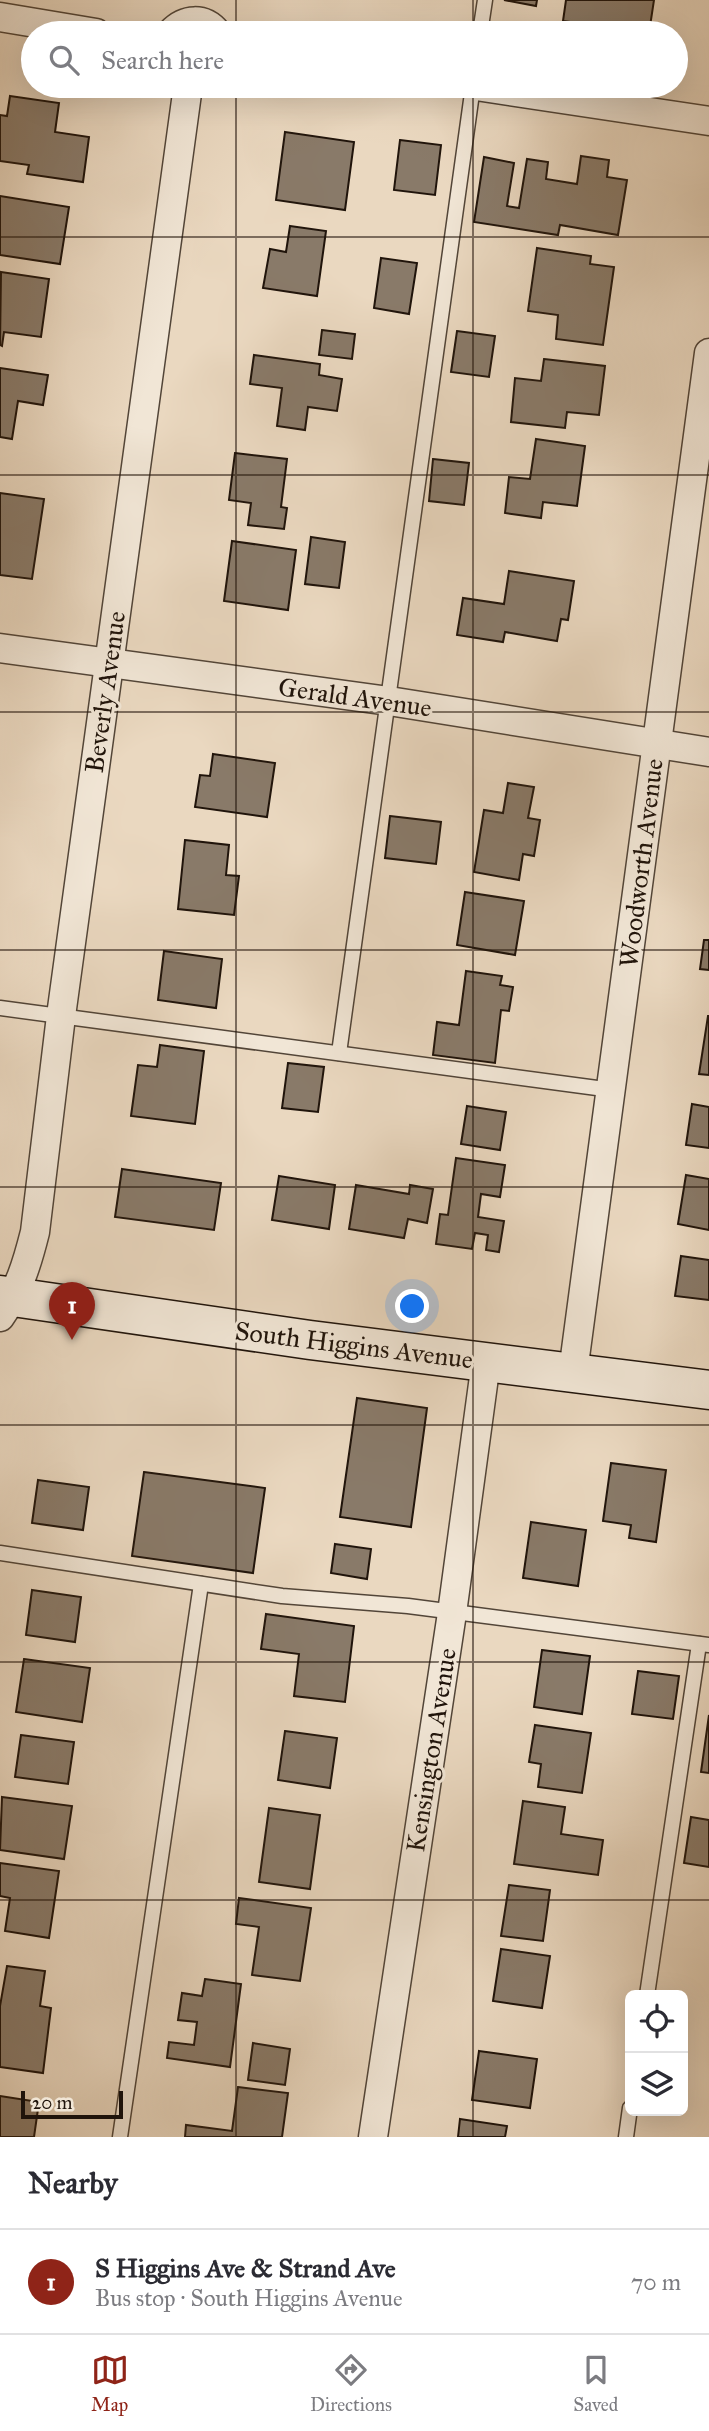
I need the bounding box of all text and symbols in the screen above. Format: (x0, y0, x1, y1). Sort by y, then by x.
search box (21, 21, 688, 98)
icon: search (45, 41, 83, 79)
text: Search here (101, 44, 224, 76)
street label: Beverly Avenue (78, 609, 132, 775)
street label: Gerald Avenue (276, 670, 434, 724)
street label: Woodworth Avenue (612, 757, 670, 969)
pin: 1 (49, 1282, 95, 1340)
your location (395, 1289, 429, 1323)
street label: South Higgins Avenue (233, 1315, 475, 1376)
street label: Kensington Avenue (399, 1646, 463, 1854)
map controls (625, 1990, 688, 2116)
button: locate (625, 1990, 688, 2053)
button: layers (625, 2053, 688, 2116)
scale bar (21, 2088, 122, 2120)
text: 20 m (32, 2091, 73, 2114)
text: Nearby (28, 2165, 118, 2201)
text: S Higgins Ave & Strand Ave (95, 2252, 396, 2284)
text: 1 (46, 2268, 56, 2296)
text: 70 m (631, 2268, 681, 2296)
text: Bus stop · South Higgins Avenue (95, 2284, 403, 2312)
tab: Map (91, 2351, 129, 2416)
tab: Directions (310, 2351, 392, 2416)
tab: Saved (573, 2351, 618, 2416)

